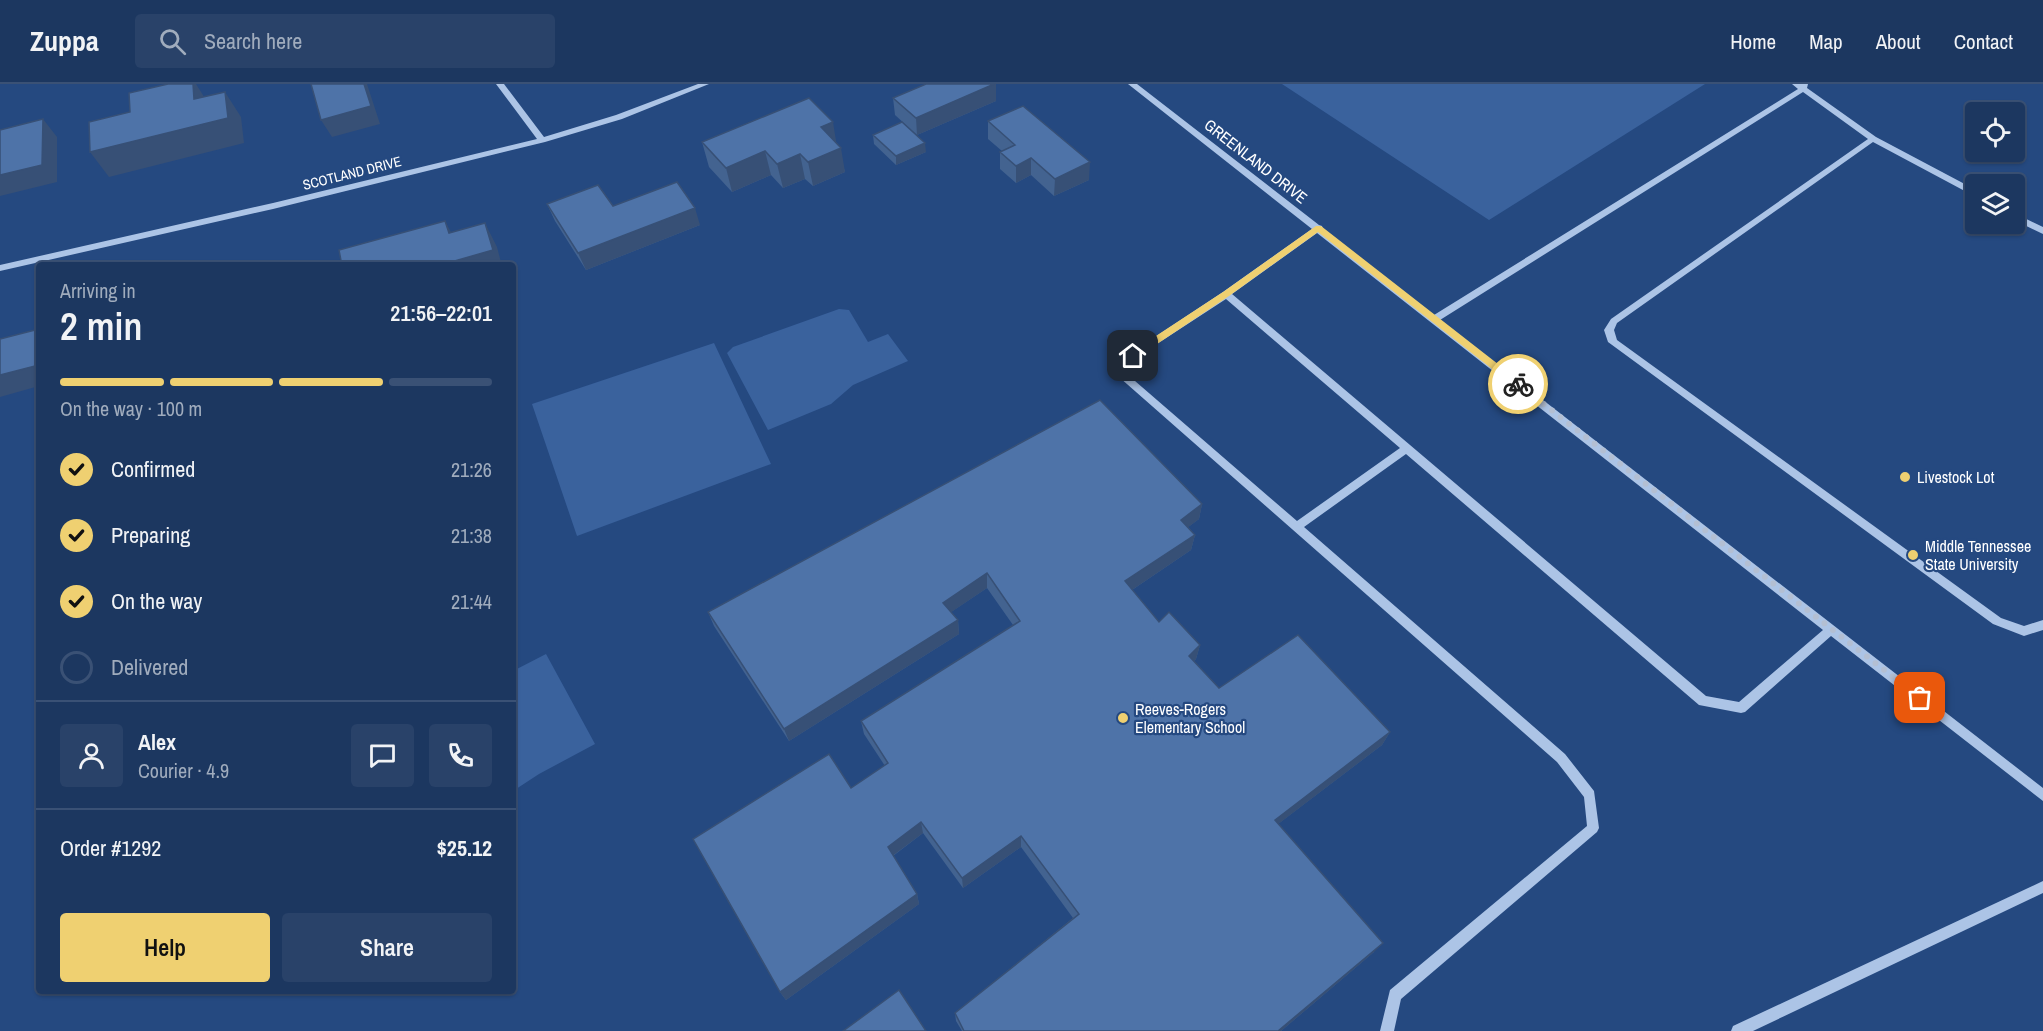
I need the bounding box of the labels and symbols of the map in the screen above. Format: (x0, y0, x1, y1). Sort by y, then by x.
street label: GREENLAND DRIVE (1200, 114, 1312, 208)
street label: SCOTLAND DRIVE (301, 152, 403, 194)
pin (1107, 330, 1158, 381)
courier (1488, 354, 1548, 414)
place label: Livestock Lot (1917, 466, 1995, 488)
marker: Livestock Lot (1898, 470, 1912, 484)
place label: Middle Tennessee State University (1925, 535, 2031, 575)
marker: Middle Tennessee State University (1906, 548, 1920, 562)
pin (1894, 672, 1945, 723)
place label: Reeves-Rogers Elementary School (1135, 698, 1245, 738)
marker: Reeves-Rogers Elementary School (1116, 711, 1130, 725)

